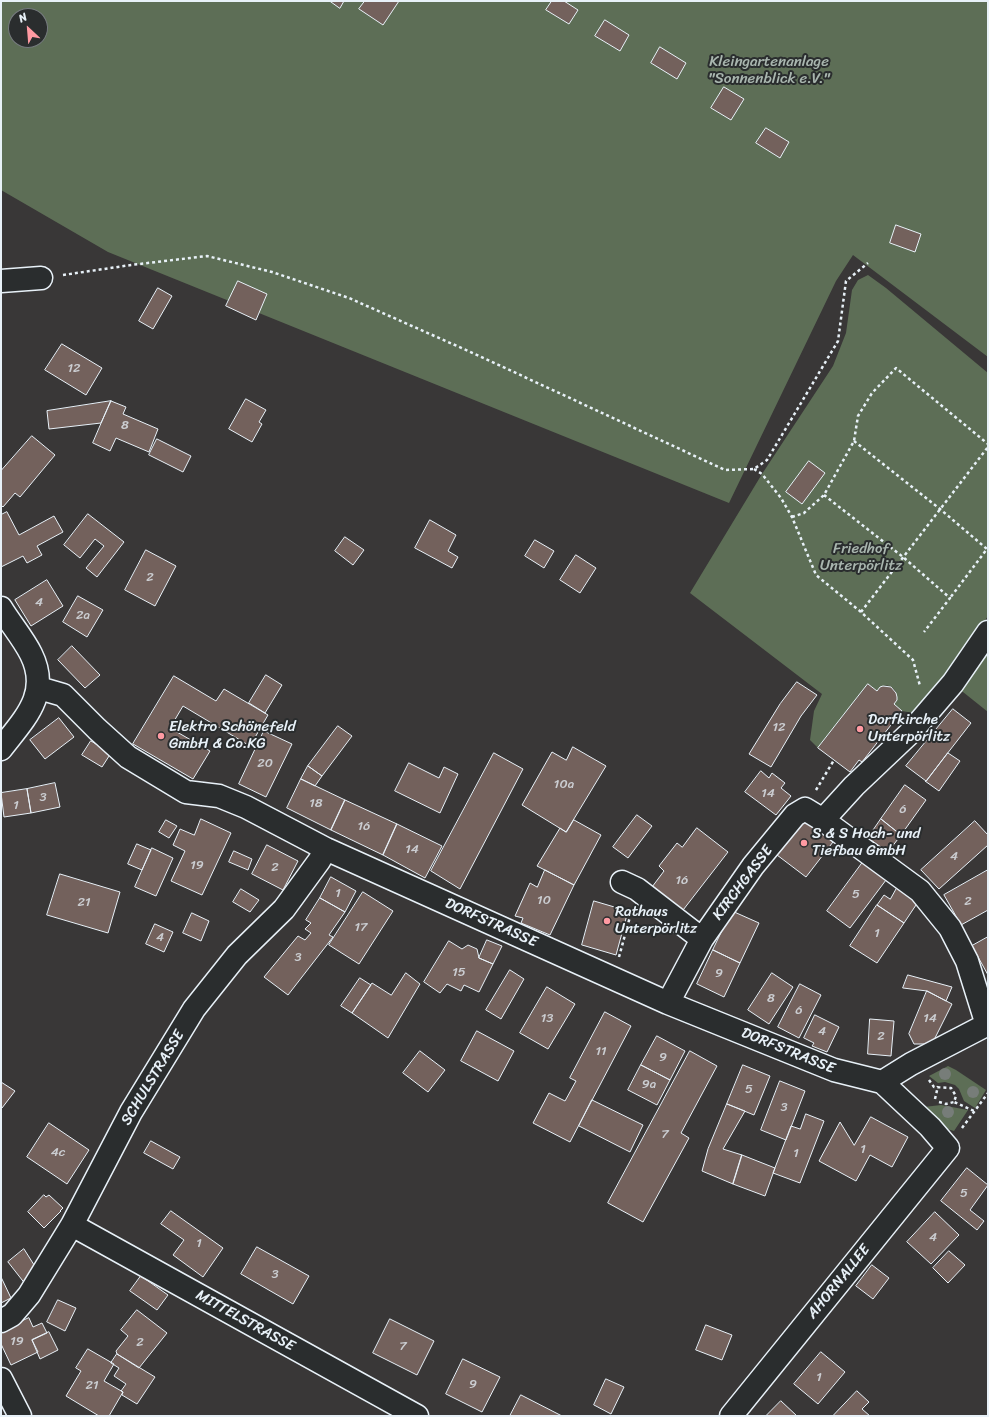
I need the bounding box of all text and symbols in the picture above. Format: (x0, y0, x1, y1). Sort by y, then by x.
text: N (15, 7, 31, 28)
north arrow (8, 8, 48, 48)
park label: Kleingartenanlage "Sonnenblick e.V." (708, 53, 830, 88)
house number: 12 (67, 361, 81, 377)
house number: 8 (121, 418, 129, 434)
park label: Friedhof Unterpörlitz (820, 540, 902, 575)
house number: 2 (146, 570, 154, 586)
house number: 4 (35, 595, 43, 611)
house number: 2a (76, 608, 90, 624)
place label: Dorfkirche Unterpörlitz (868, 711, 950, 746)
place label: Elektro Schönefeld GmbH & Co.KG (169, 718, 296, 753)
house number: 12 (772, 720, 786, 736)
marker: Dorfkirche Unterpörlitz (855, 724, 865, 734)
marker: Elektro Schönefeld GmbH & Co.KG (156, 731, 166, 741)
house number: 20 (257, 756, 273, 772)
house number: 10a (554, 777, 574, 793)
house number: 14 (761, 786, 775, 802)
house number: 3 (39, 790, 47, 806)
house number: 18 (309, 796, 323, 812)
house number: 1 (13, 798, 19, 814)
house number: 6 (899, 802, 907, 818)
house number: 16 (358, 819, 370, 835)
place label: S & S Hoch- und Tiefbau GmbH (812, 825, 921, 860)
marker: S & S Hoch- und Tiefbau GmbH (799, 838, 809, 848)
house number: 14 (405, 842, 419, 858)
street label: KIRCHGASSE (709, 842, 777, 924)
house number: 4 (950, 849, 958, 865)
house number: 19 (190, 858, 204, 874)
house number: 2 (271, 860, 279, 876)
house number: 16 (676, 873, 688, 889)
house number: 1 (335, 886, 341, 902)
house number: 5 (852, 887, 860, 903)
house number: 10 (537, 893, 551, 909)
house number: 2 (964, 894, 972, 910)
house number: 21 (77, 895, 91, 911)
street label: DORFSTRASSE (442, 895, 540, 951)
place label: Rathaus Unterpörlitz (615, 903, 697, 938)
marker: Rathaus Unterpörlitz (602, 916, 612, 926)
house number: 17 (355, 920, 367, 936)
house number: 1 (874, 926, 880, 942)
house number: 4 (156, 930, 164, 946)
house number: 3 (294, 950, 302, 966)
house number: 15 (452, 965, 466, 981)
house number: 9 (715, 966, 723, 982)
house number: 8 (767, 991, 775, 1007)
house number: 6 (795, 1003, 803, 1019)
house number: 13 (541, 1011, 553, 1027)
house number: 14 (923, 1011, 937, 1027)
street label: DORFSTRASSE (739, 1024, 837, 1078)
house number: 4 (818, 1024, 826, 1040)
street label: SCHULSTRASSE (118, 1027, 188, 1129)
house number: 2 (877, 1029, 885, 1045)
house number: 11 (595, 1044, 607, 1060)
house number: 9 (659, 1050, 667, 1066)
house number: 9a (642, 1077, 656, 1093)
house number: 5 (745, 1082, 753, 1098)
house number: 3 (780, 1100, 788, 1116)
house number: 7 (661, 1127, 669, 1143)
house number: 1 (860, 1142, 866, 1158)
house number: 4c (51, 1145, 65, 1161)
house number: 1 (793, 1146, 799, 1162)
house number: 5 (960, 1186, 968, 1202)
house number: 4 (929, 1230, 937, 1246)
house number: 1 (196, 1236, 202, 1252)
street label: AHORNALLEE (804, 1241, 874, 1323)
house number: 3 (271, 1267, 279, 1283)
street label: MITTELSTRASSE (192, 1286, 298, 1356)
house number: 19 (10, 1334, 24, 1350)
house number: 2 (136, 1335, 144, 1351)
house number: 7 (399, 1339, 407, 1355)
house number: 1 (816, 1370, 822, 1386)
house number: 9 (469, 1377, 477, 1393)
house number: 21 (85, 1378, 99, 1394)

